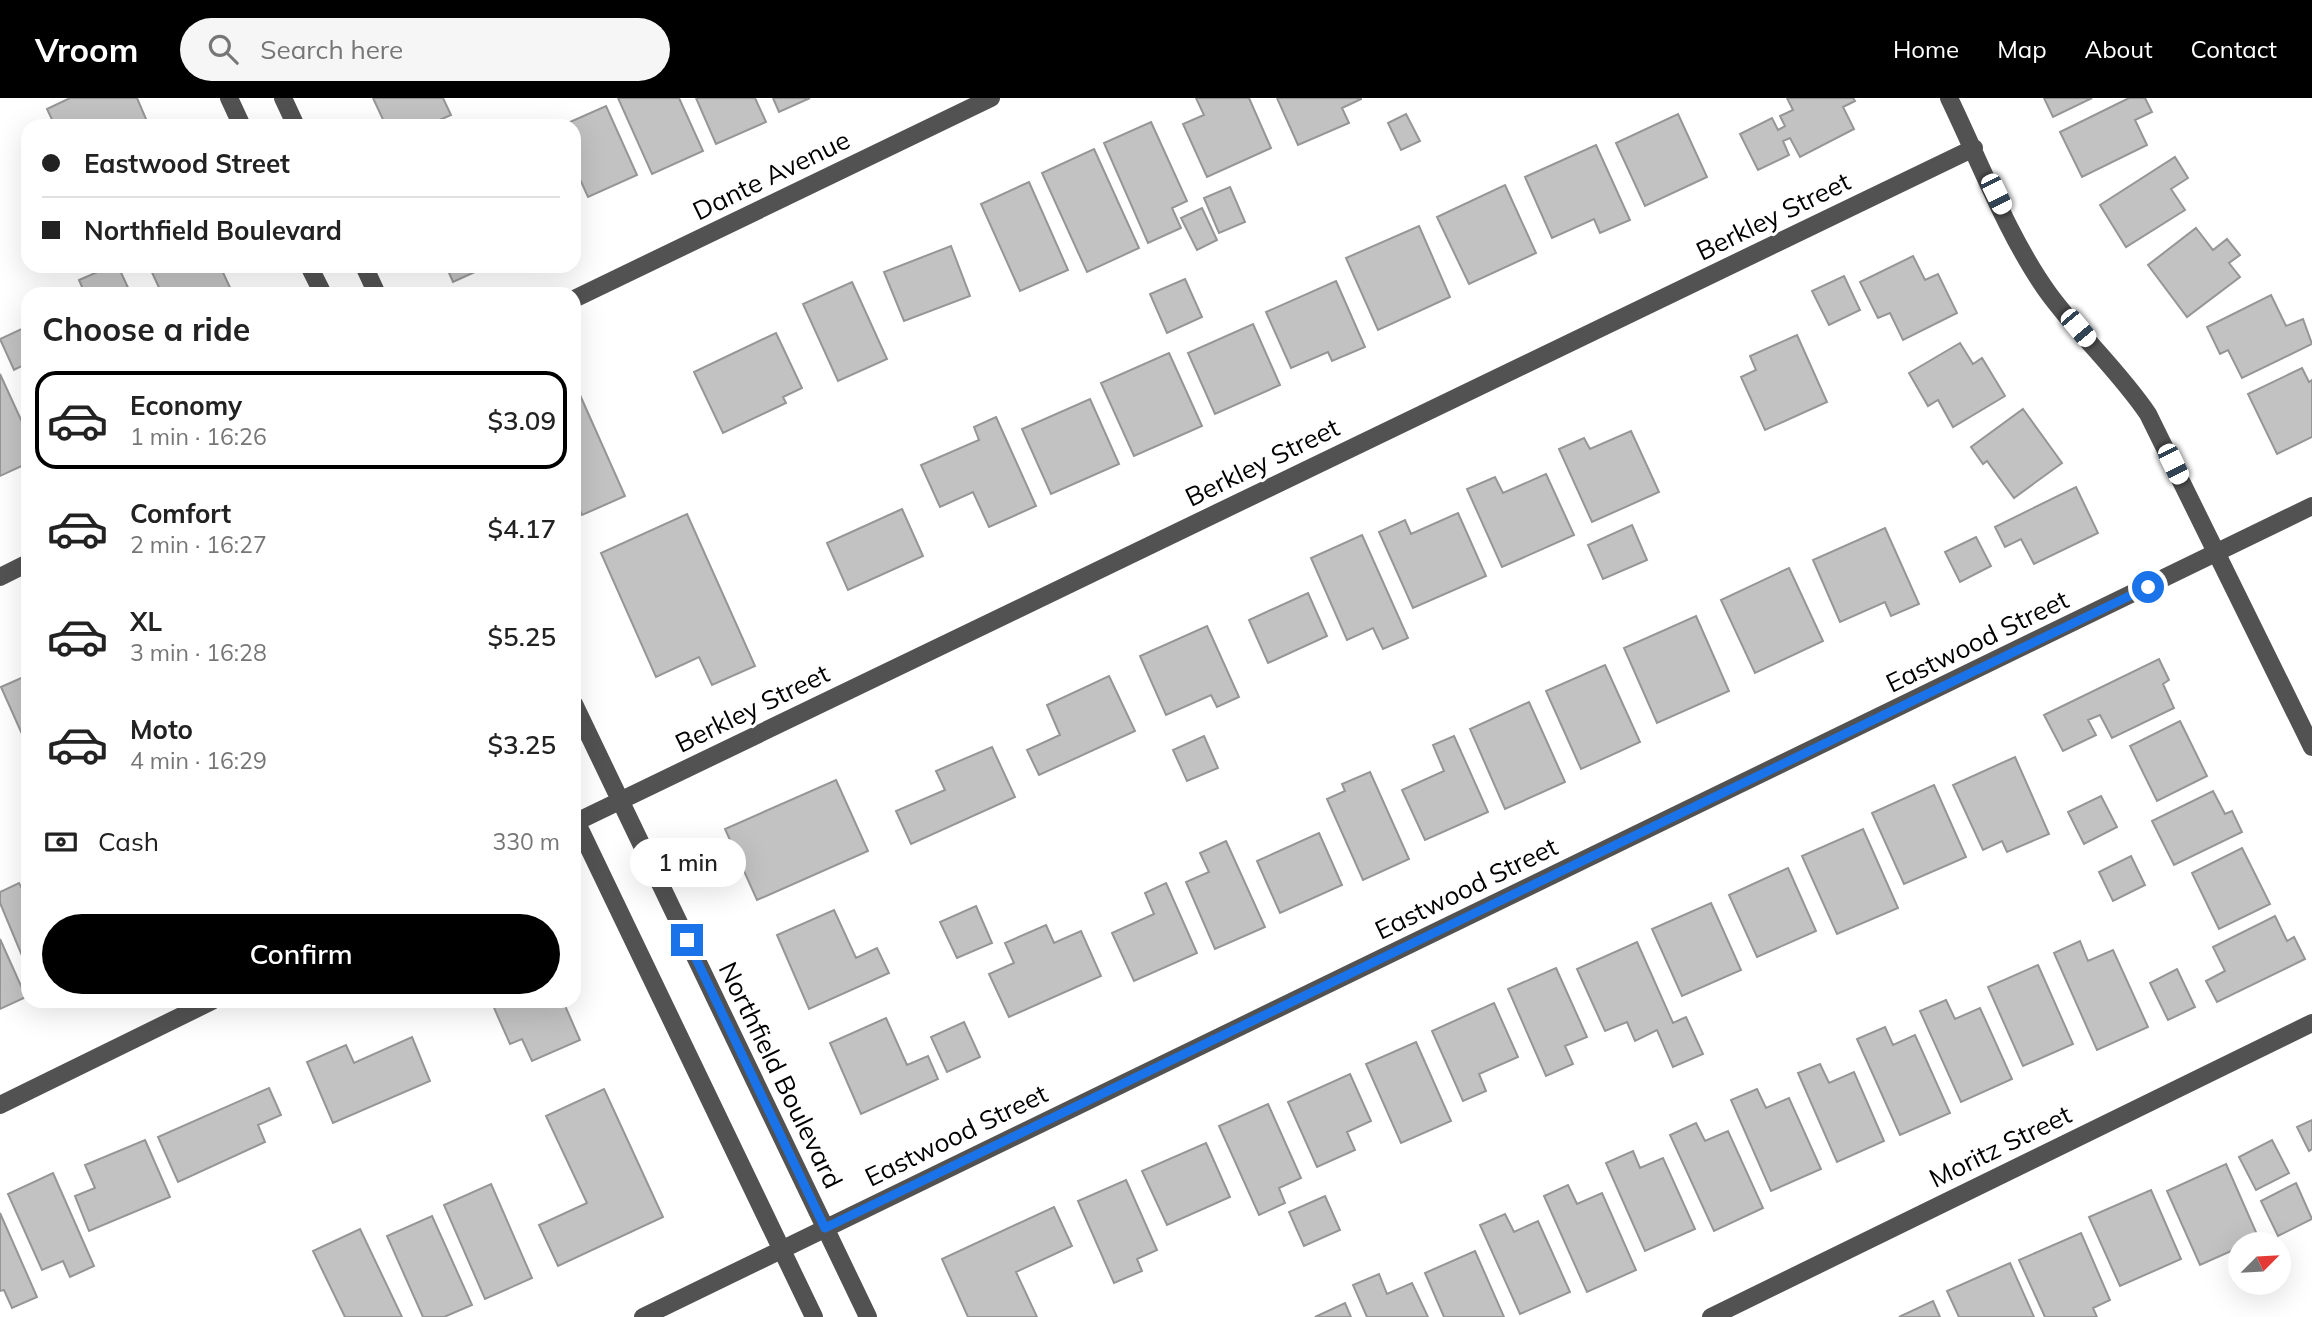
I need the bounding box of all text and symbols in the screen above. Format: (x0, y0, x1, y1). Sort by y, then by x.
search box (180, 18, 670, 81)
text: Vroom (35, 29, 138, 70)
icon: search (204, 30, 242, 68)
text: Search here (260, 33, 403, 66)
text: Home (1893, 34, 1959, 64)
text: Map (1997, 34, 2047, 64)
text: About (2085, 34, 2153, 64)
text: Contact (2191, 34, 2277, 64)
street label: Dante Avenue (687, 123, 855, 227)
text: Eastwood Street (84, 147, 290, 180)
street label: Berkley Street (1691, 164, 1855, 268)
car (1978, 171, 2015, 217)
text: Northfield Boulevard (84, 214, 342, 247)
car (2057, 305, 2100, 351)
text: Choose a ride (42, 309, 250, 349)
icon: car (46, 389, 109, 452)
text: Economy (130, 389, 242, 422)
text: $3.09 (487, 404, 556, 437)
street label: Berkley Street (1180, 410, 1344, 514)
text: 1 min · 16:26 (130, 422, 267, 451)
car (2155, 441, 2192, 487)
icon: car (46, 497, 109, 560)
text: Comfort (130, 497, 231, 530)
text: $4.17 (487, 512, 556, 545)
text: 2 min · 16:27 (130, 530, 267, 559)
route start (2132, 571, 2164, 603)
street label: Eastwood Street (1880, 583, 2074, 699)
icon: car (46, 605, 109, 668)
text: XL (130, 605, 162, 638)
text: $5.25 (487, 620, 556, 653)
text: 3 min · 16:28 (130, 638, 267, 667)
street label: Berkley Street (670, 656, 834, 760)
icon: car (46, 713, 109, 776)
text: Moto (130, 713, 193, 746)
text: $3.25 (487, 728, 556, 761)
text: 4 min · 16:29 (130, 746, 267, 775)
icon: cash (42, 823, 80, 861)
text: Cash (98, 825, 159, 858)
text: 330 m (492, 827, 560, 856)
street label: Eastwood Street (1369, 830, 1563, 946)
callout: 1 min (629, 838, 745, 888)
text: 1 min (658, 848, 718, 877)
button: Confirm (42, 914, 560, 994)
route end (671, 924, 703, 956)
street label: Northfield Boulevard (712, 956, 850, 1194)
street label: Eastwood Street (859, 1077, 1053, 1193)
street label: Moritz Street (1924, 1097, 2076, 1195)
north arrow (2228, 1232, 2291, 1295)
map controls (2228, 1232, 2291, 1295)

